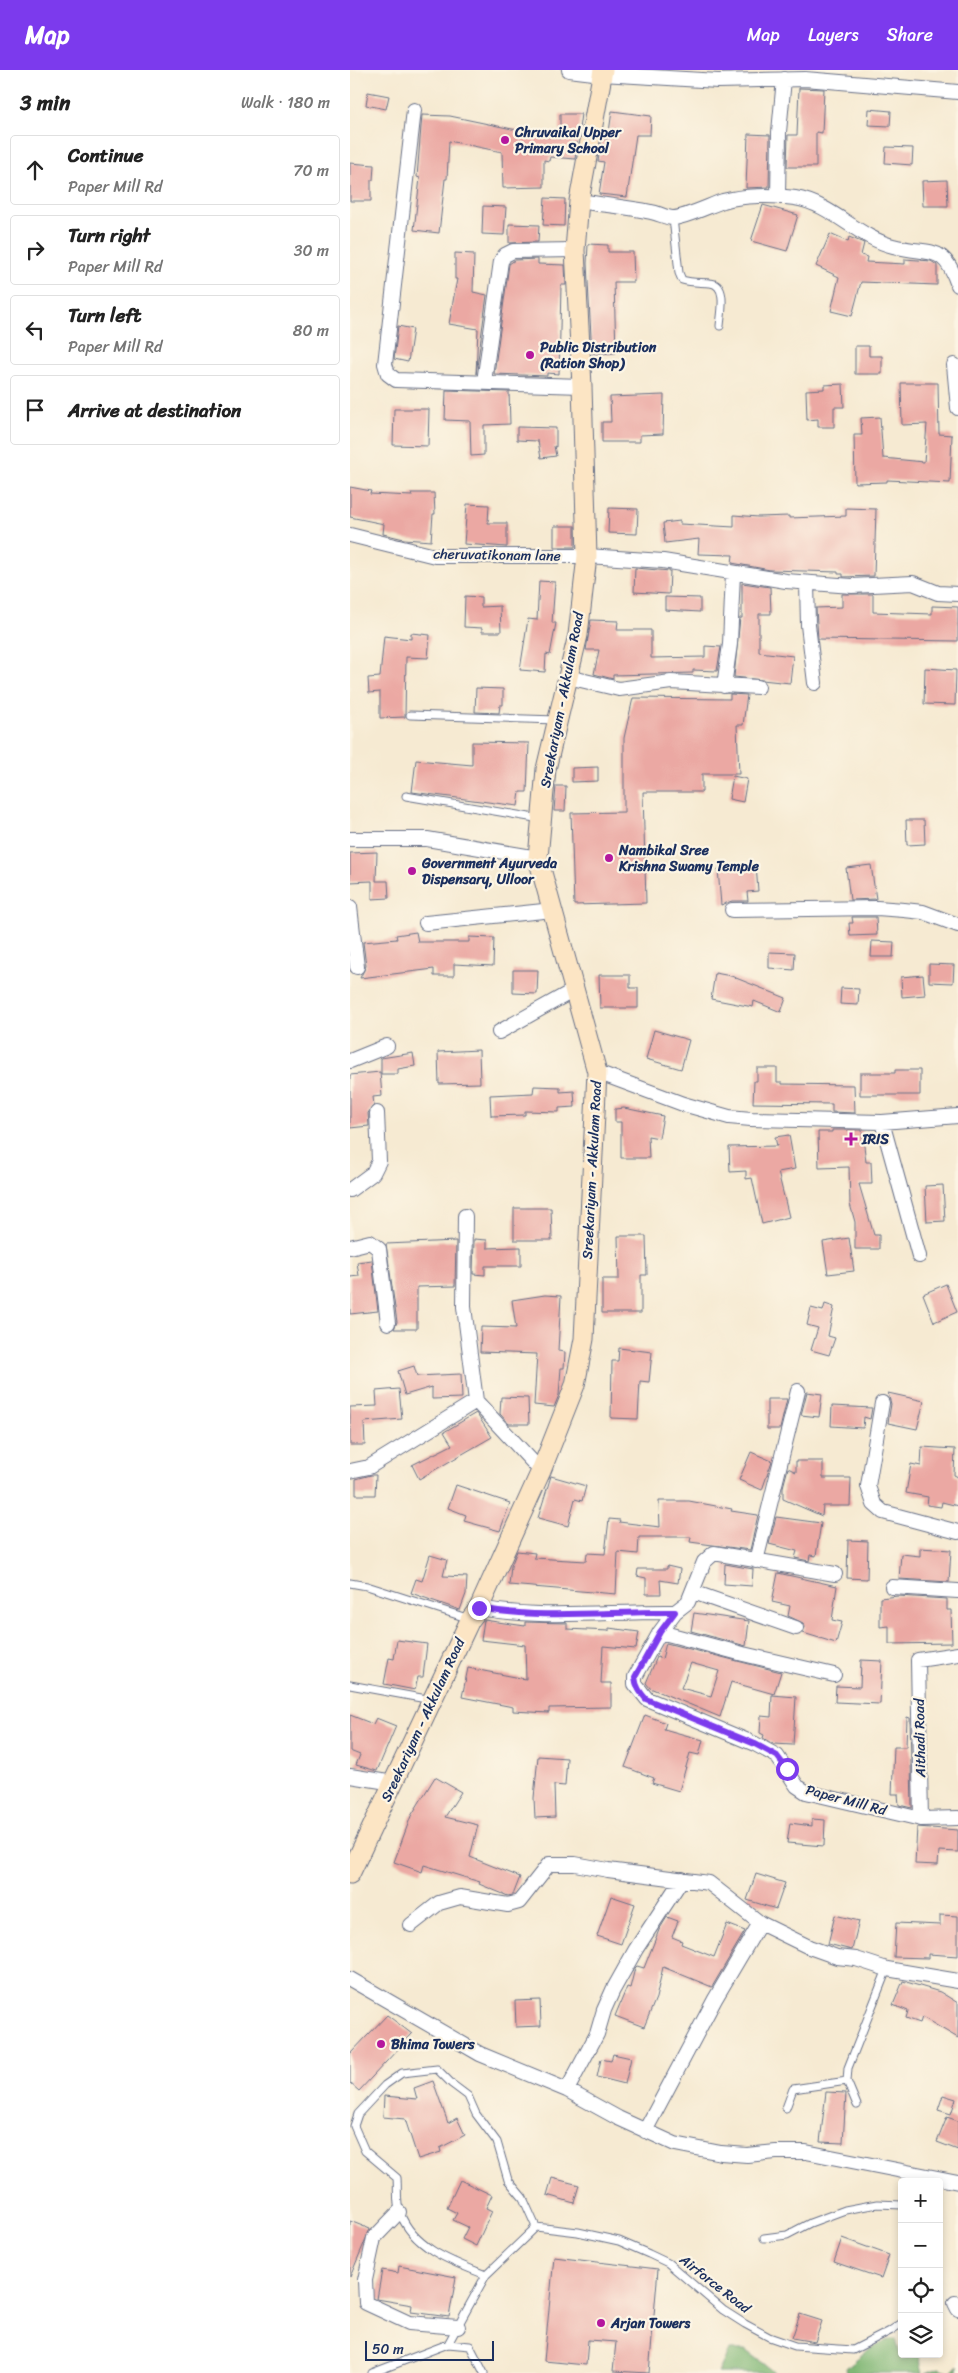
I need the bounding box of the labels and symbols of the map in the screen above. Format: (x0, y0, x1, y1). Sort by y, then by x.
place label: Chruvaikal Upper Primary School (514, 120, 622, 161)
marker: Chruvaikal Upper Primary School (499, 134, 511, 146)
place label: Public Distribution (Ration Shop) (540, 335, 657, 376)
marker: Public Distribution (Ration Shop) (524, 349, 536, 361)
street label: cheruvatikonam lane (433, 541, 561, 569)
street label: Sreekariyam - Akkulam Road (533, 608, 592, 790)
place label: Nambikal Sree Krishna Swamy Temple (618, 838, 760, 879)
place label: Government Ayurveda Dispensary, Ulloor (421, 851, 558, 892)
marker: Nambikal Sree Krishna Swamy Temple (603, 852, 615, 864)
marker: Government Ayurveda Dispensary, Ulloor (406, 865, 418, 877)
street label: Sreekariyam - Akkulam Road (575, 1079, 609, 1260)
place label: IRIS (861, 1127, 889, 1152)
marker: IRIS (844, 1132, 858, 1146)
route end (468, 1597, 491, 1620)
street label: Sreekariyam - Akkulam Road (374, 1632, 473, 1806)
street label: Aithadi Road (907, 1697, 933, 1778)
route start (776, 1758, 799, 1781)
street label: Paper Mill Rd (803, 1777, 891, 1823)
place label: Bhima Towers (391, 2032, 475, 2057)
marker: Bhima Towers (375, 2038, 387, 2050)
street label: Airforce Road (673, 2247, 758, 2321)
place label: Arjan Towers (610, 2311, 691, 2336)
marker: Arjan Towers (595, 2317, 607, 2329)
scale bar (365, 2338, 494, 2361)

